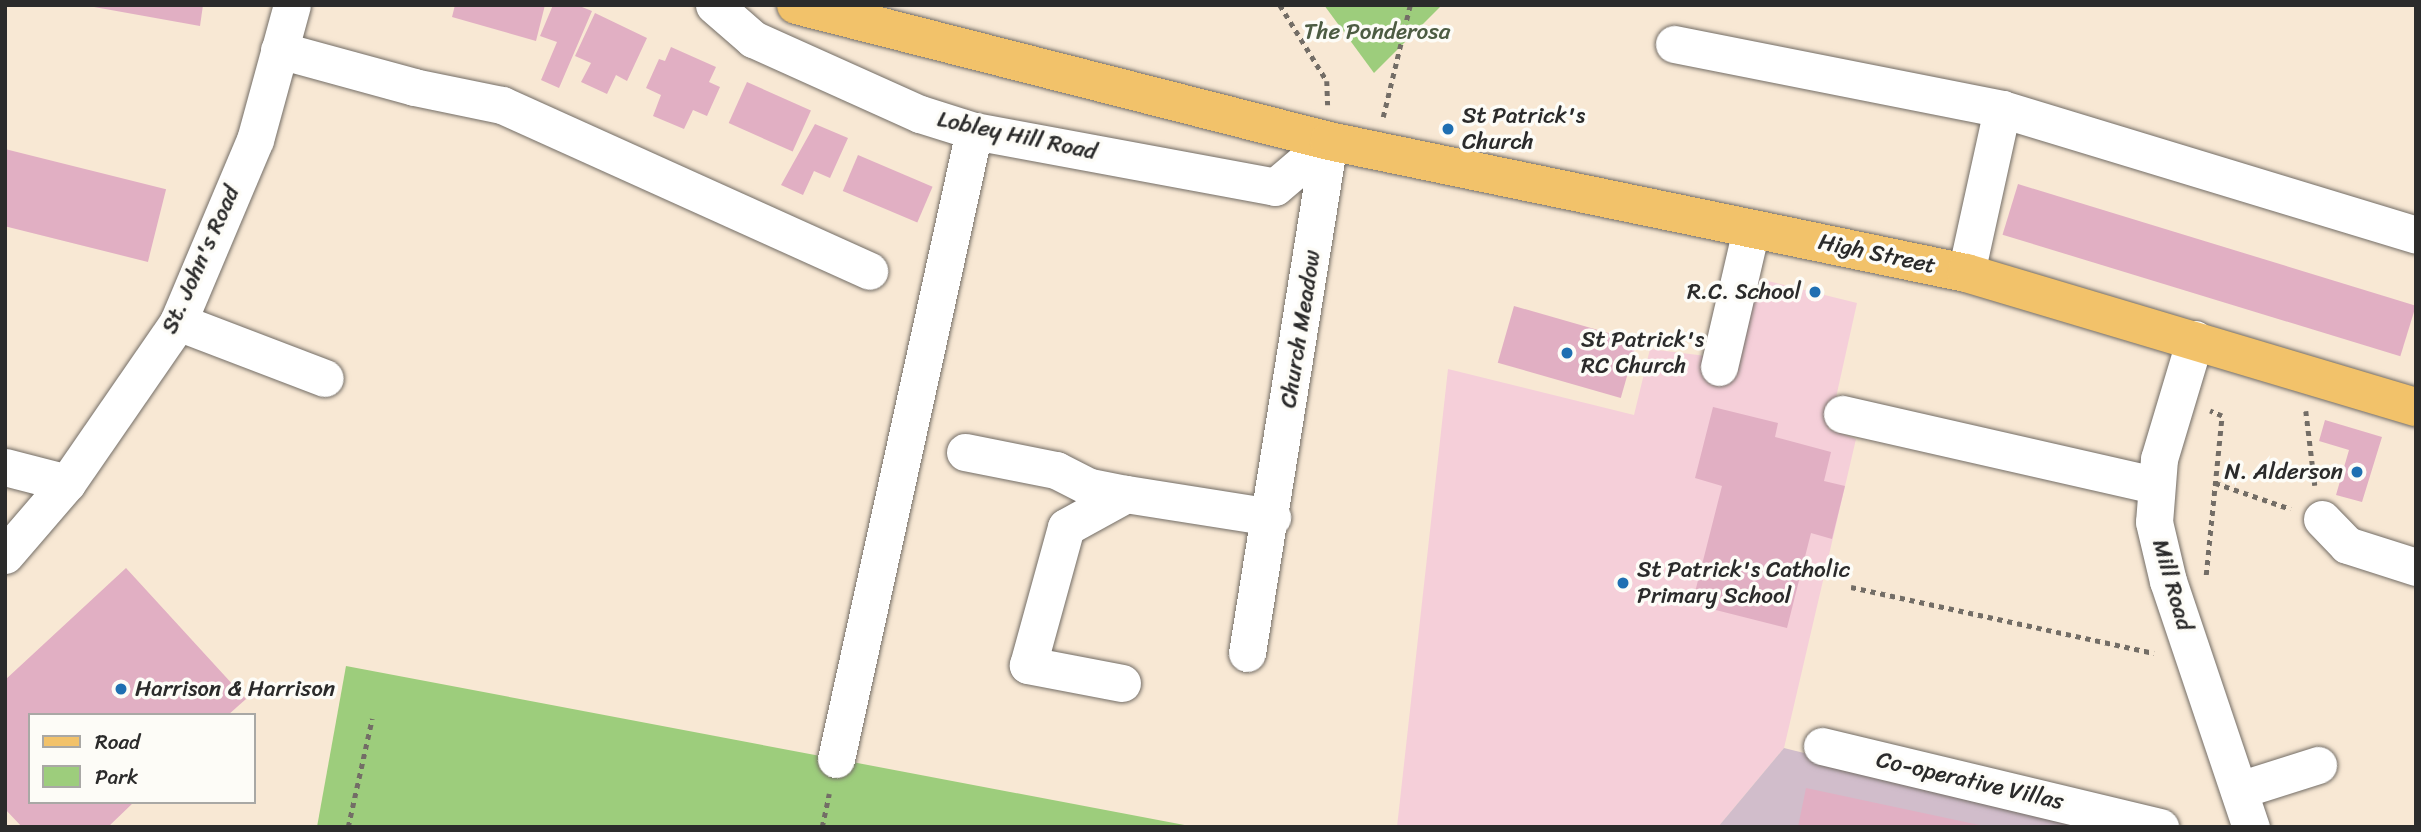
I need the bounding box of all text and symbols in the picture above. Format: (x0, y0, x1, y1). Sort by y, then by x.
park label: The Ponderosa (1303, 18, 1451, 46)
place label: St Patrick's Church (1462, 102, 1587, 156)
street label: Lobley Hill Road (935, 106, 1099, 166)
marker: St Patrick's Church (1440, 121, 1456, 137)
street label: St. John's Road (156, 182, 246, 338)
street label: High Street (1816, 228, 1938, 280)
street label: Church Meadow (1275, 248, 1327, 410)
place label: R.C. School (1685, 278, 1801, 306)
marker: R.C. School (1807, 284, 1823, 300)
place label: St Patrick's RC Church (1581, 326, 1706, 380)
marker: St Patrick's RC Church (1559, 345, 1575, 361)
place label: N. Alderson (2224, 458, 2343, 486)
marker: N. Alderson (2349, 464, 2365, 480)
street label: Mill Road (2146, 536, 2198, 634)
place label: St Patrick's Catholic Primary School (1637, 556, 1852, 610)
marker: St Patrick's Catholic Primary School (1615, 575, 1631, 591)
place label: Harrison & Harrison (135, 675, 334, 703)
marker: Harrison & Harrison (113, 681, 129, 697)
legend (28, 713, 256, 804)
text: Road (95, 723, 140, 761)
street label: Co-operative Villas (1874, 746, 2066, 816)
text: Park (95, 758, 138, 796)

